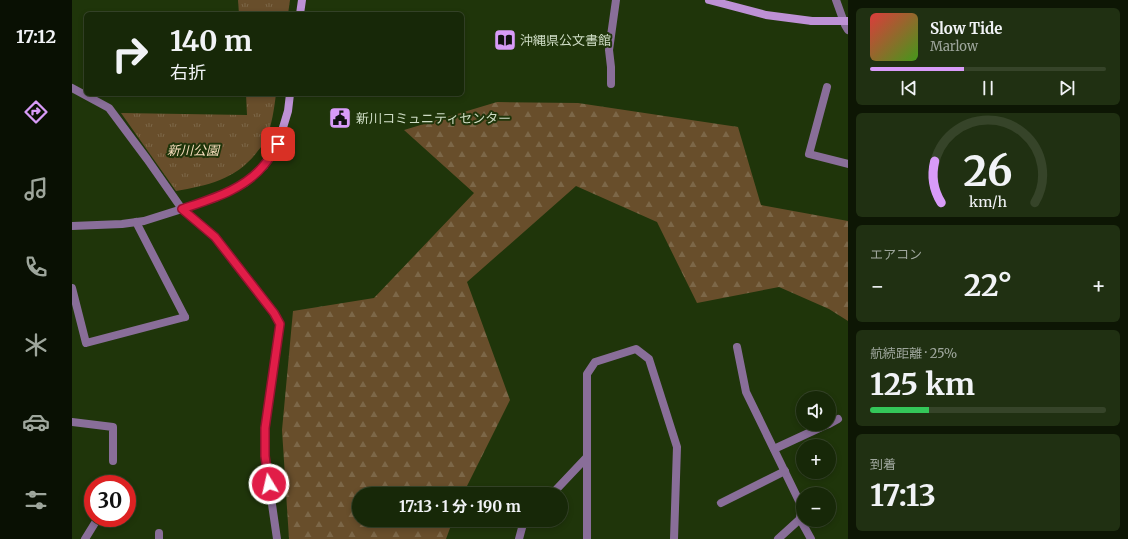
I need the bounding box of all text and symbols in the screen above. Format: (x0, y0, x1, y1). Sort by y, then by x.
text: Slow Tide (930, 19, 1002, 38)
text: 140 m (170, 23, 252, 59)
text: 17:12 (16, 25, 56, 48)
library icon: 沖縄県公文書館 (492, 27, 518, 53)
icon: right (104, 28, 156, 80)
place label: 沖縄県公文書館 (520, 32, 611, 49)
text: Marlow (930, 38, 978, 55)
text: 右折 (170, 61, 206, 84)
icon: previous (898, 77, 920, 99)
icon: pause (977, 77, 999, 99)
icon: next (1056, 77, 1078, 99)
icon: directions (22, 98, 50, 126)
public building icon: 新川コミュニティセンター (327, 105, 353, 131)
place label: 新川コミュニティセンター (356, 110, 511, 127)
pin (261, 127, 295, 161)
icon: arrive (267, 133, 289, 155)
park label: 新川公園 (167, 142, 221, 159)
text: 26 (963, 145, 1013, 197)
icon: music (22, 175, 50, 203)
text: km/h (969, 192, 1007, 210)
text: エアコン (870, 246, 922, 263)
icon: phone (22, 253, 50, 281)
text: 22° (964, 266, 1012, 304)
text: − (870, 272, 885, 300)
text: + (1091, 272, 1106, 300)
icon: climate (22, 331, 50, 359)
text: 航続距離 · 25% (870, 345, 957, 362)
text: 125 km (870, 365, 975, 403)
map controls (796, 391, 836, 527)
button: sound (796, 391, 836, 431)
icon: car (22, 408, 50, 436)
button: + (796, 439, 836, 479)
text: 到着 (870, 456, 896, 473)
position arrow (248, 463, 290, 505)
speed limit sign: 30 (84, 475, 136, 527)
text: 17:13 (870, 476, 936, 514)
icon: filters (22, 486, 50, 514)
button: − (796, 487, 836, 527)
text: 17:13 · 1 分 · 190 m (399, 497, 521, 516)

